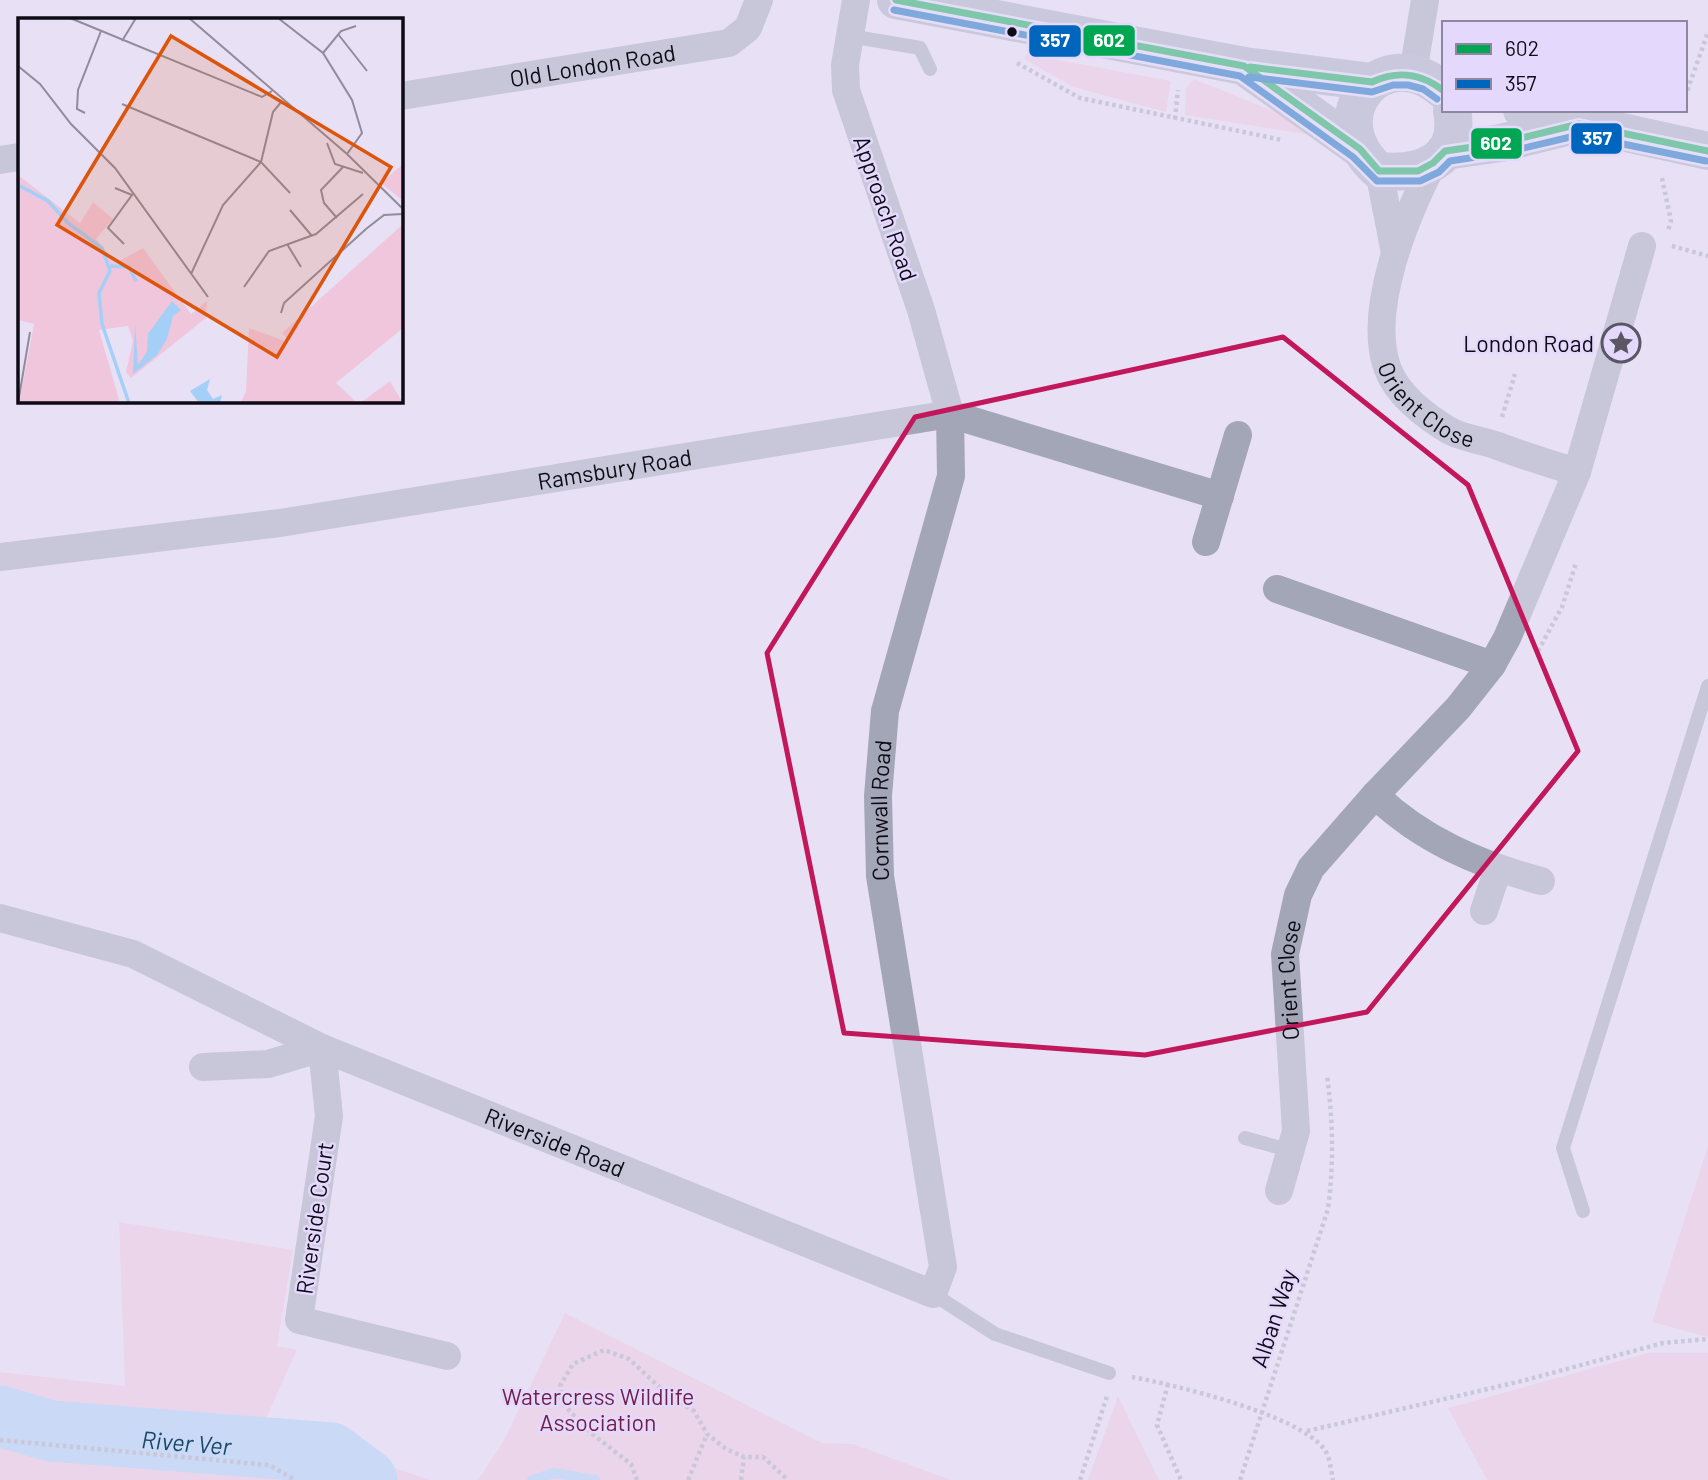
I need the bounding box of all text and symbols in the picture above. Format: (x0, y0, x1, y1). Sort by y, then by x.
inset map (18, 18, 402, 402)
legend (1442, 21, 1687, 112)
line badge: 357 (1028, 24, 1082, 58)
line badge: 602 (1082, 24, 1136, 57)
unlabelled marker (1005, 25, 1019, 39)
text: 357 (1040, 28, 1071, 51)
text: 602 (1093, 28, 1125, 51)
text: 602 (1505, 35, 1539, 60)
street label: Old London Road (508, 38, 678, 92)
text: 357 (1505, 70, 1537, 95)
line badge: 357 (1570, 122, 1623, 155)
text: 357 (1582, 126, 1613, 149)
line badge: 602 (1470, 127, 1523, 160)
text: 602 (1480, 131, 1512, 154)
street label: Approach Road (848, 132, 924, 284)
place icon: London Road (1600, 322, 1642, 364)
place label: London Road (1463, 329, 1594, 357)
street label: Orient Close (1372, 358, 1478, 453)
street label: Ramsbury Road (535, 442, 694, 495)
street label: Cornwall Road (864, 739, 897, 881)
street label: Orient Close (1271, 917, 1306, 1041)
street label: Riverside Road (481, 1101, 629, 1182)
street label: Riverside Court (289, 1140, 339, 1296)
street label: Alban Way (1244, 1265, 1302, 1371)
park label: Watercress Wildlife Association (502, 1382, 694, 1436)
water label: River Ver (140, 1424, 234, 1460)

